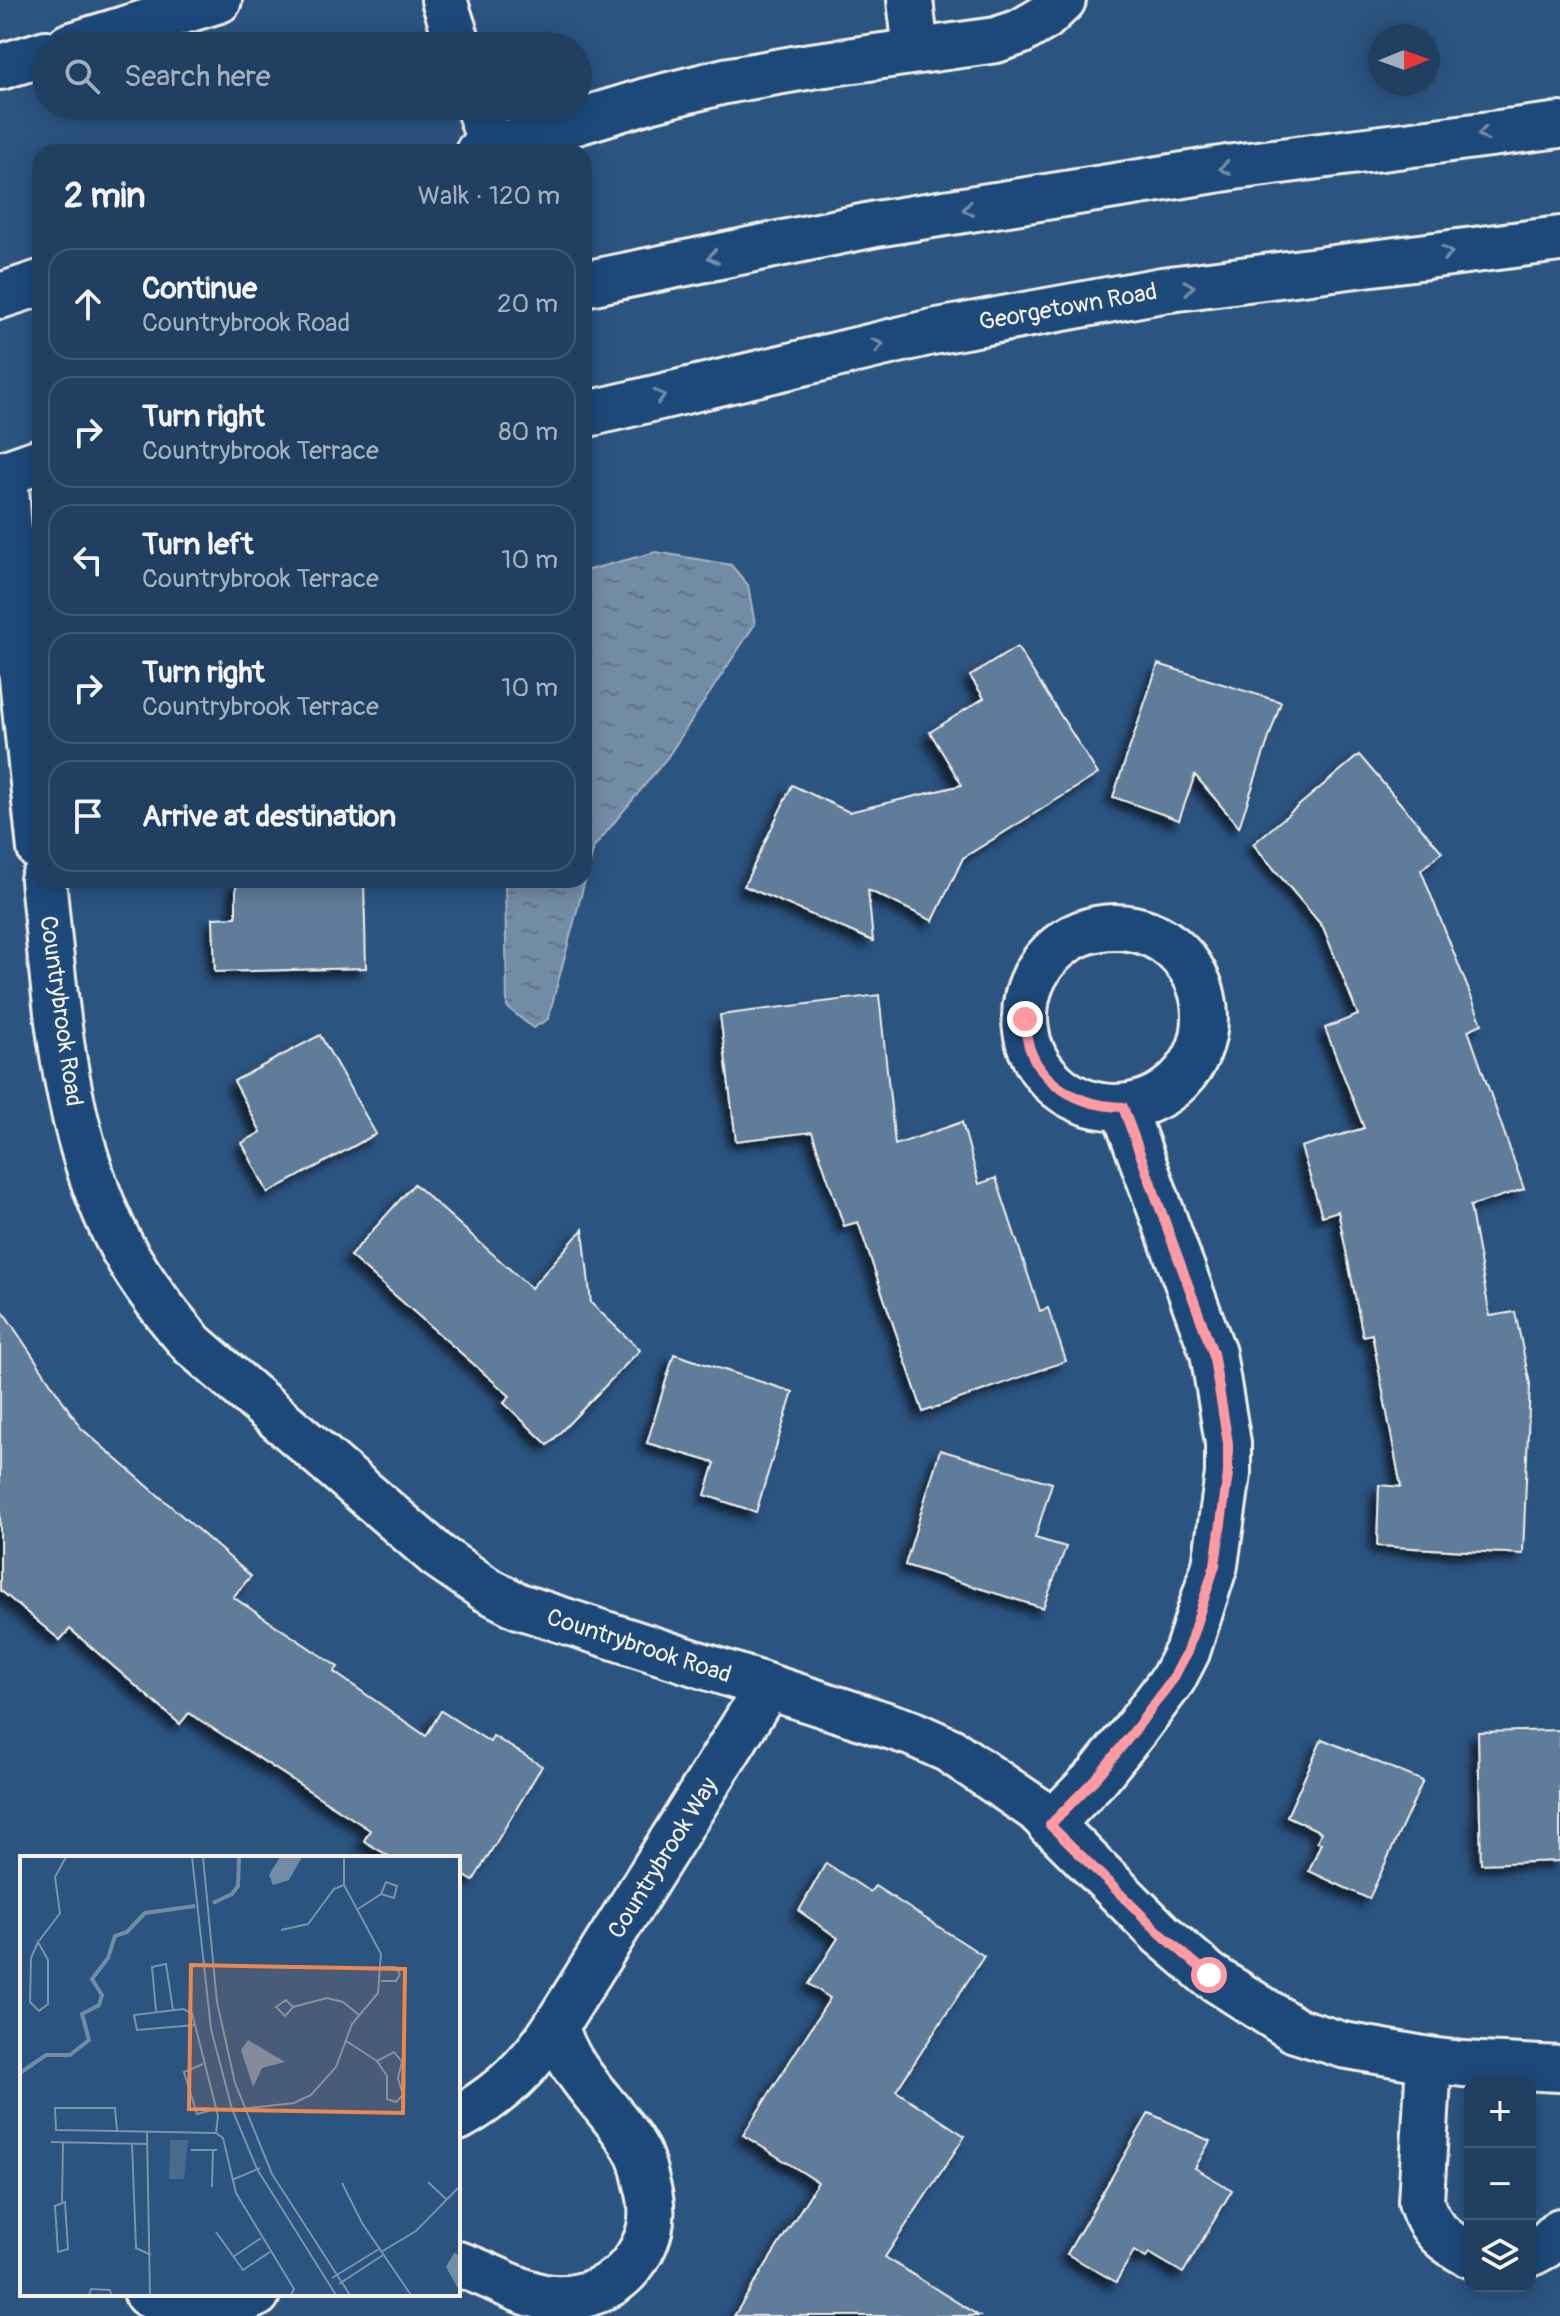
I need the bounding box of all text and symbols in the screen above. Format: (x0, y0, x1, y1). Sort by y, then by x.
north arrow (1368, 24, 1440, 96)
search box (32, 32, 592, 120)
icon: search (60, 54, 104, 98)
text: Search here (124, 58, 271, 95)
one-way arrow (1476, 126, 1489, 143)
one-way arrow (1218, 159, 1232, 176)
text: 2 min (64, 175, 146, 218)
text: Walk · 120 m (418, 180, 560, 212)
one-way arrow (961, 200, 975, 217)
one-way arrow (1440, 245, 1453, 262)
one-way arrow (706, 248, 719, 265)
text: Continue (142, 270, 257, 307)
street label: Georgetown Road (977, 277, 1159, 337)
one-way arrow (1182, 279, 1196, 296)
icon: ahead (66, 282, 110, 326)
text: 20 m (497, 288, 558, 320)
text: Countrybrook Road (142, 307, 350, 339)
one-way arrow (871, 337, 885, 354)
one-way arrow (652, 389, 666, 406)
text: Turn right (142, 398, 265, 435)
icon: right (66, 410, 110, 454)
text: 80 m (498, 416, 558, 448)
text: Countrybrook Terrace (142, 435, 379, 467)
text: Turn left (142, 526, 253, 563)
icon: left (66, 538, 110, 582)
text: 10 m (501, 544, 558, 576)
text: Countrybrook Terrace (142, 563, 379, 595)
text: Turn right (142, 654, 265, 691)
icon: right (66, 666, 110, 710)
text: 10 m (501, 672, 558, 704)
text: Countrybrook Terrace (142, 691, 379, 723)
icon: arrive (66, 794, 110, 838)
text: Arrive at destination (142, 798, 396, 835)
street label: Countrybrook Road (33, 914, 89, 1108)
route end (1007, 1001, 1043, 1037)
street label: Countrybrook Road (543, 1603, 735, 1689)
street label: Countrybrook Way (602, 1772, 724, 1944)
inset map (20, 1856, 460, 2296)
route start (1191, 1957, 1227, 1993)
map controls (1464, 2076, 1536, 2292)
button: + (1464, 2076, 1536, 2148)
button: − (1464, 2148, 1536, 2220)
button: layers (1464, 2220, 1536, 2292)

